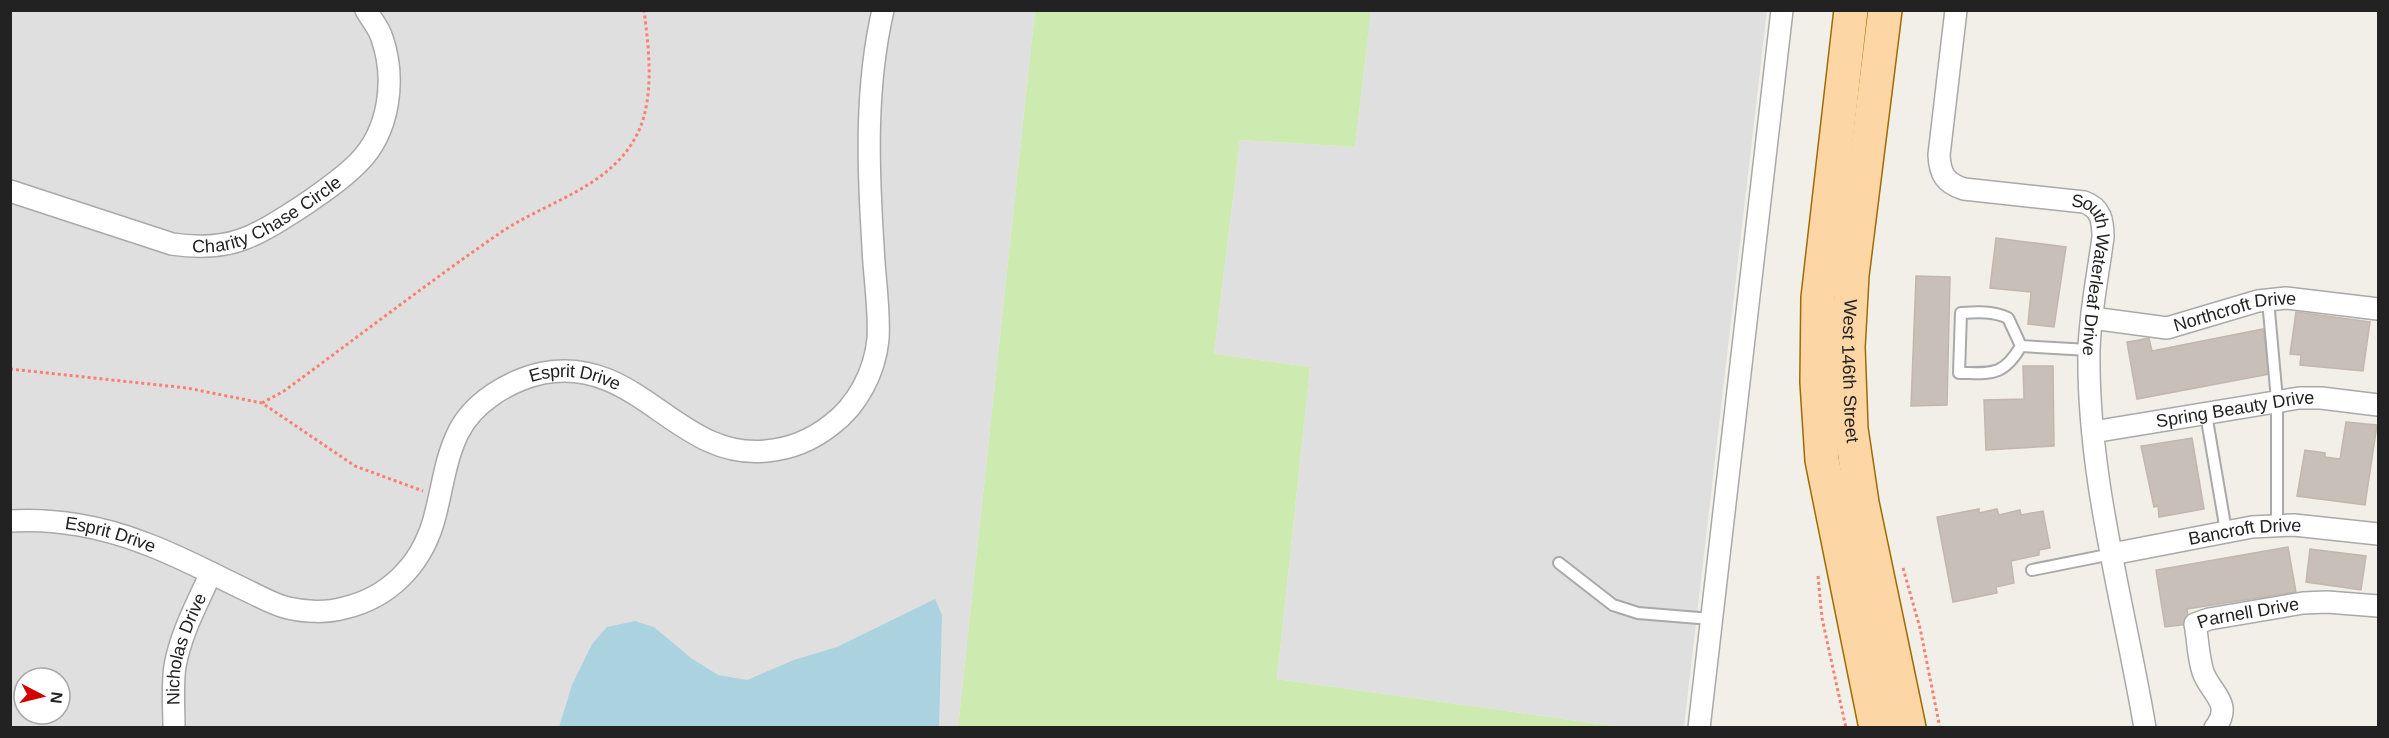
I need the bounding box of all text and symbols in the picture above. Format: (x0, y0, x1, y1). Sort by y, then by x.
street label: Charity Chase Circle (192, 172, 345, 256)
street label: South Waterleaf Drive (2070, 191, 2113, 356)
street label: Northcroft Drive (2171, 288, 2297, 336)
street label: West 146th Street (1838, 298, 1863, 444)
street label: Esprit Drive (527, 361, 624, 394)
street label: Spring Beauty Drive (2154, 388, 2314, 431)
street label: Esprit Drive (64, 513, 159, 556)
street label: Bancroft Drive (2187, 515, 2302, 549)
street label: Nicholas Drive (163, 590, 210, 705)
street label: Parnell Drive (2194, 594, 2301, 632)
north arrow (12, 666, 72, 726)
text: N (47, 691, 66, 705)

